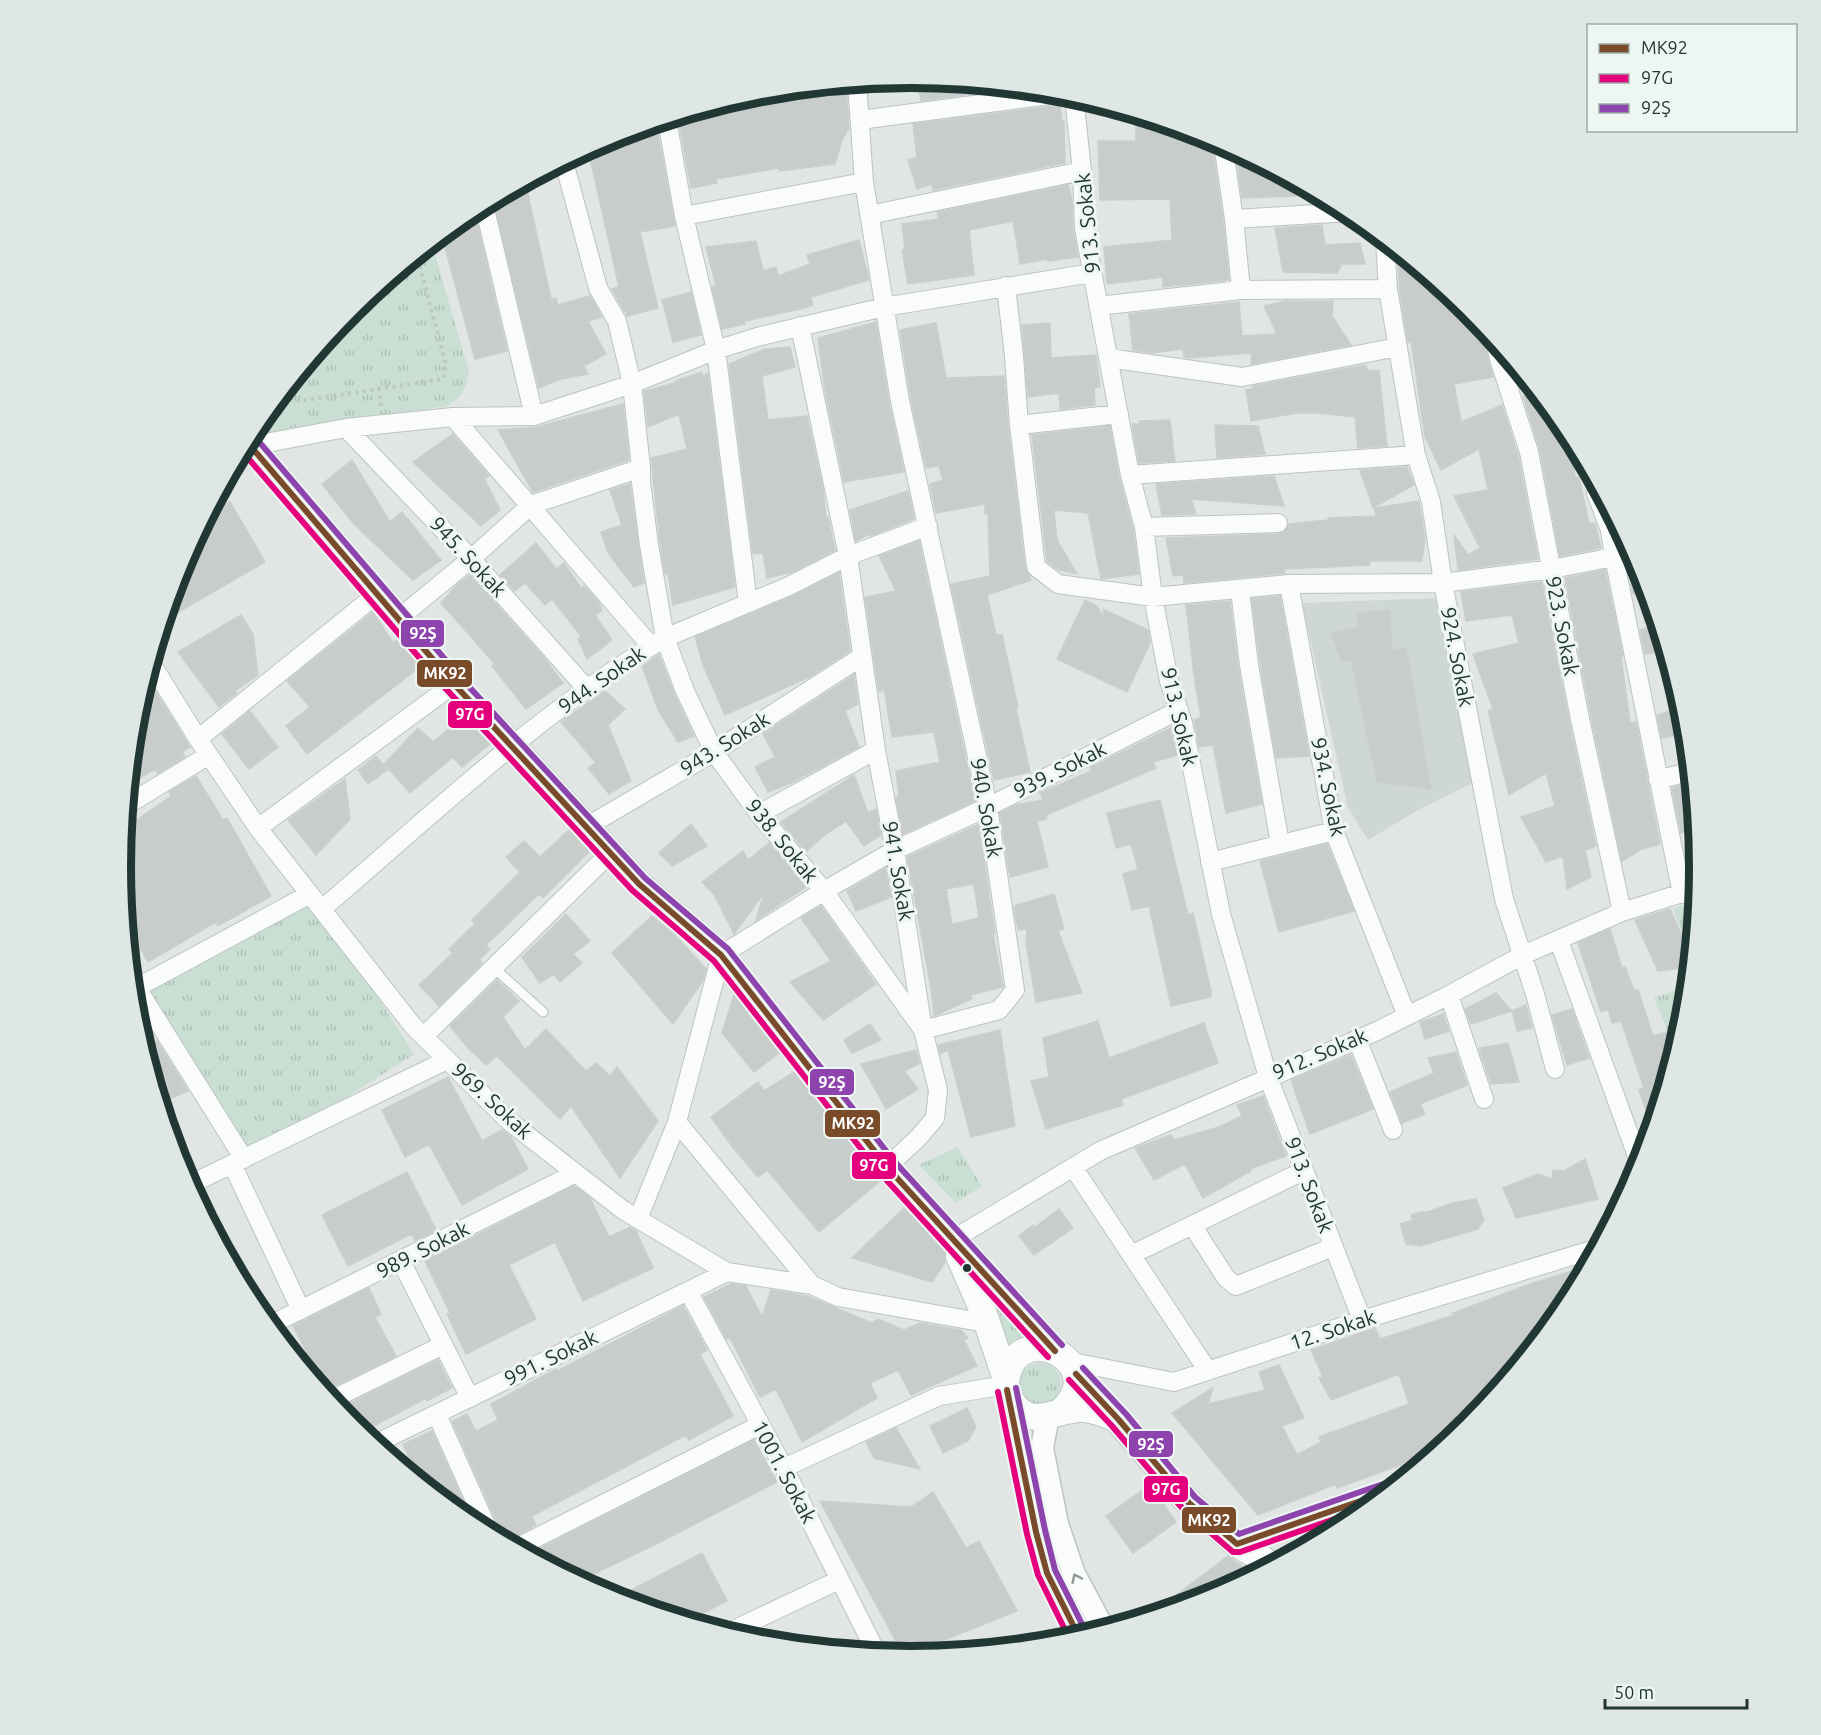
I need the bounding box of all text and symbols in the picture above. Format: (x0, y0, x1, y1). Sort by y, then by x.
legend (1587, 24, 1797, 132)
text: MK92 (1641, 37, 1688, 57)
text: 97G (1641, 67, 1673, 87)
text: 92Ş (1641, 97, 1671, 117)
street label: 913. Sokak (1070, 171, 1104, 274)
street label: 945. Sokak (426, 511, 512, 602)
street label: 923. Sokak (1542, 574, 1584, 678)
street label: 924. Sokak (1437, 605, 1479, 709)
line badge: 92Ş (400, 619, 445, 648)
text: 92Ş (409, 624, 437, 643)
street label: 944. Sokak (553, 640, 650, 718)
line badge: MK92 (416, 659, 473, 688)
text: MK92 (424, 664, 466, 682)
street label: 913. Sokak (1157, 665, 1203, 769)
line badge: 97G (447, 700, 493, 729)
text: 97G (455, 705, 485, 723)
street label: 943. Sokak (675, 706, 774, 780)
street label: 939. Sokak (1009, 735, 1110, 803)
street label: 934. Sokak (1307, 735, 1351, 839)
street label: 940. Sokak (966, 756, 1008, 860)
street label: 938. Sokak (742, 794, 824, 887)
street label: 941. Sokak (878, 819, 920, 923)
street label: 912. Sokak (1269, 1022, 1371, 1084)
street label: 969. Sokak (448, 1057, 538, 1144)
line badge: 92Ş (809, 1068, 855, 1096)
text: 92Ş (818, 1073, 846, 1092)
line badge: MK92 (824, 1109, 881, 1138)
text: MK92 (832, 1114, 874, 1132)
street label: 913. Sokak (1281, 1133, 1339, 1236)
line badge: 97G (851, 1151, 897, 1180)
text: 97G (859, 1156, 889, 1174)
street label: 989. Sokak (372, 1215, 473, 1283)
unlabelled marker (961, 1262, 973, 1274)
street label: 12. Sokak (1287, 1304, 1379, 1354)
street label: 991. Sokak (500, 1324, 601, 1390)
street label: 1001. Sokak (748, 1416, 822, 1527)
line badge: 92Ş (1128, 1430, 1174, 1458)
text: 92Ş (1137, 1435, 1165, 1454)
line badge: 97G (1143, 1475, 1189, 1503)
text: 97G (1151, 1480, 1181, 1498)
line badge: MK92 (1181, 1506, 1237, 1534)
text: MK92 (1188, 1511, 1230, 1529)
one-way arrow (1072, 1574, 1084, 1585)
scale bar (1605, 1672, 1748, 1710)
text: 50 m (1614, 1682, 1654, 1702)

